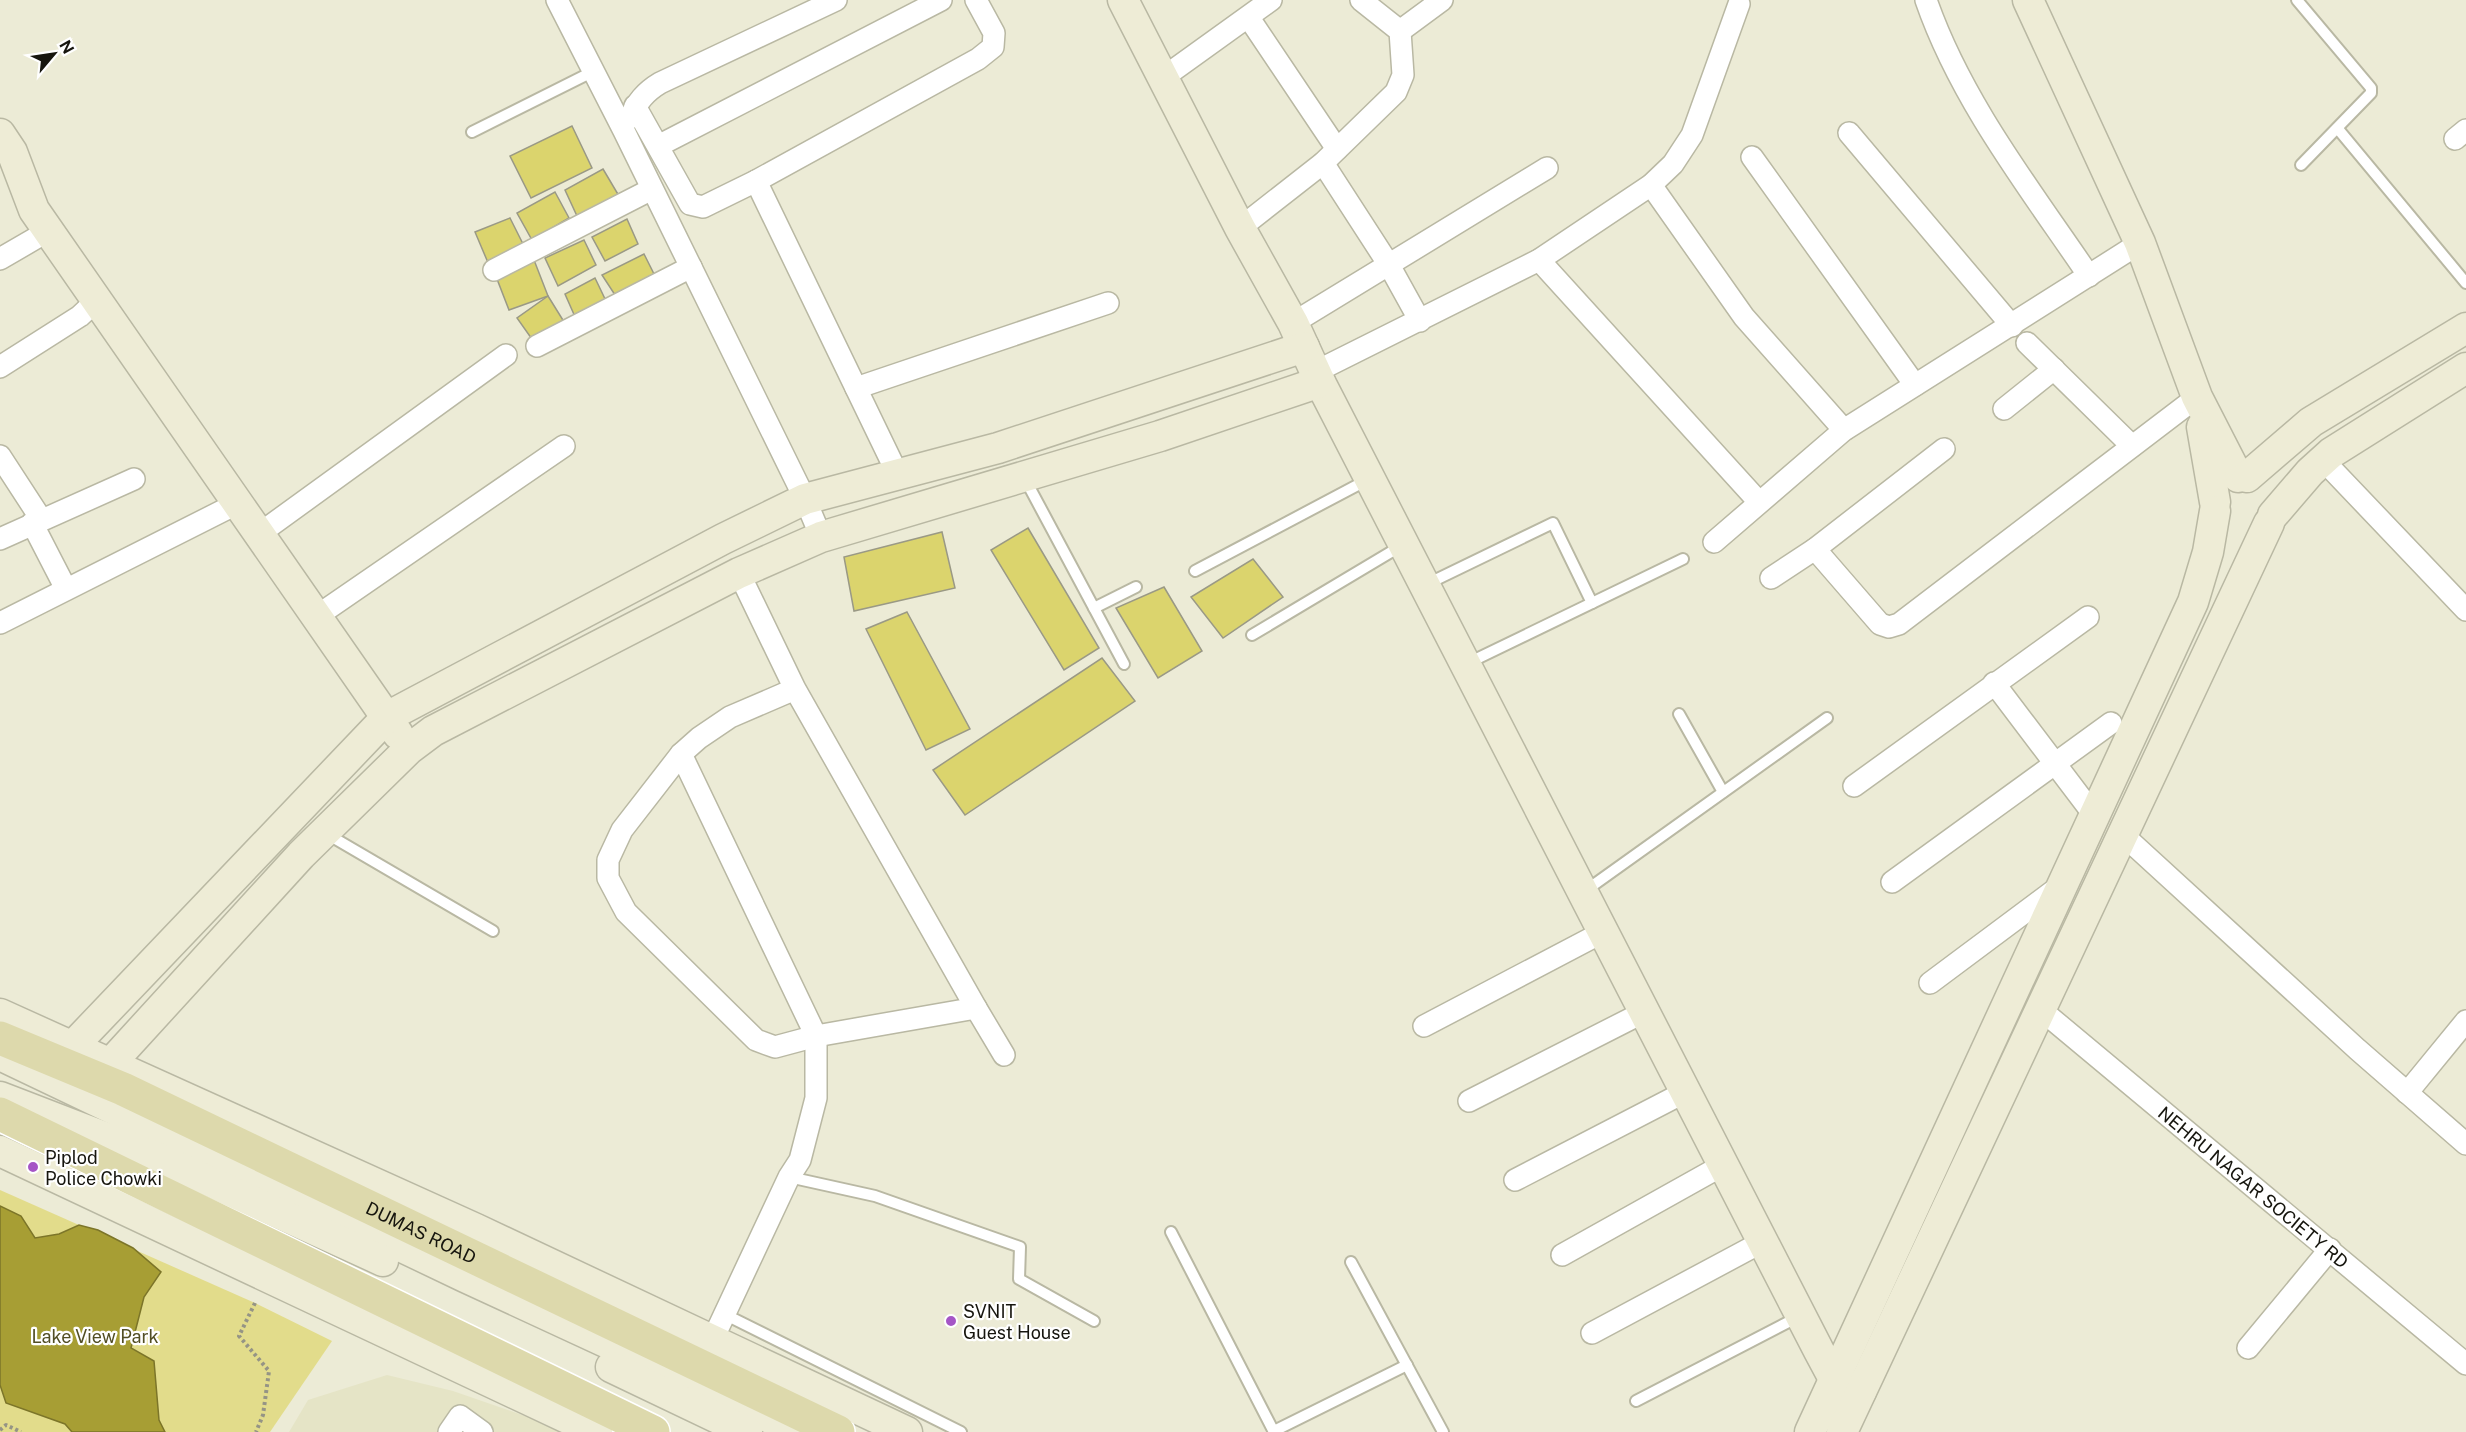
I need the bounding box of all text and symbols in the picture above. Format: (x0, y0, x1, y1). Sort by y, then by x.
north arrow (24, 24, 84, 84)
text: N (55, 37, 78, 57)
street label: NEHRU NAGAR SOCIETY RD (2154, 1102, 2353, 1272)
place label: Piplod Police Chowki (45, 1147, 162, 1189)
marker: Piplod Police Chowki (26, 1160, 40, 1174)
street label: DUMAS ROAD (363, 1197, 480, 1267)
place label: SVNIT Guest House (963, 1301, 1071, 1343)
marker: SVNIT Guest House (944, 1314, 958, 1328)
park label: Lake View Park (31, 1326, 159, 1347)

